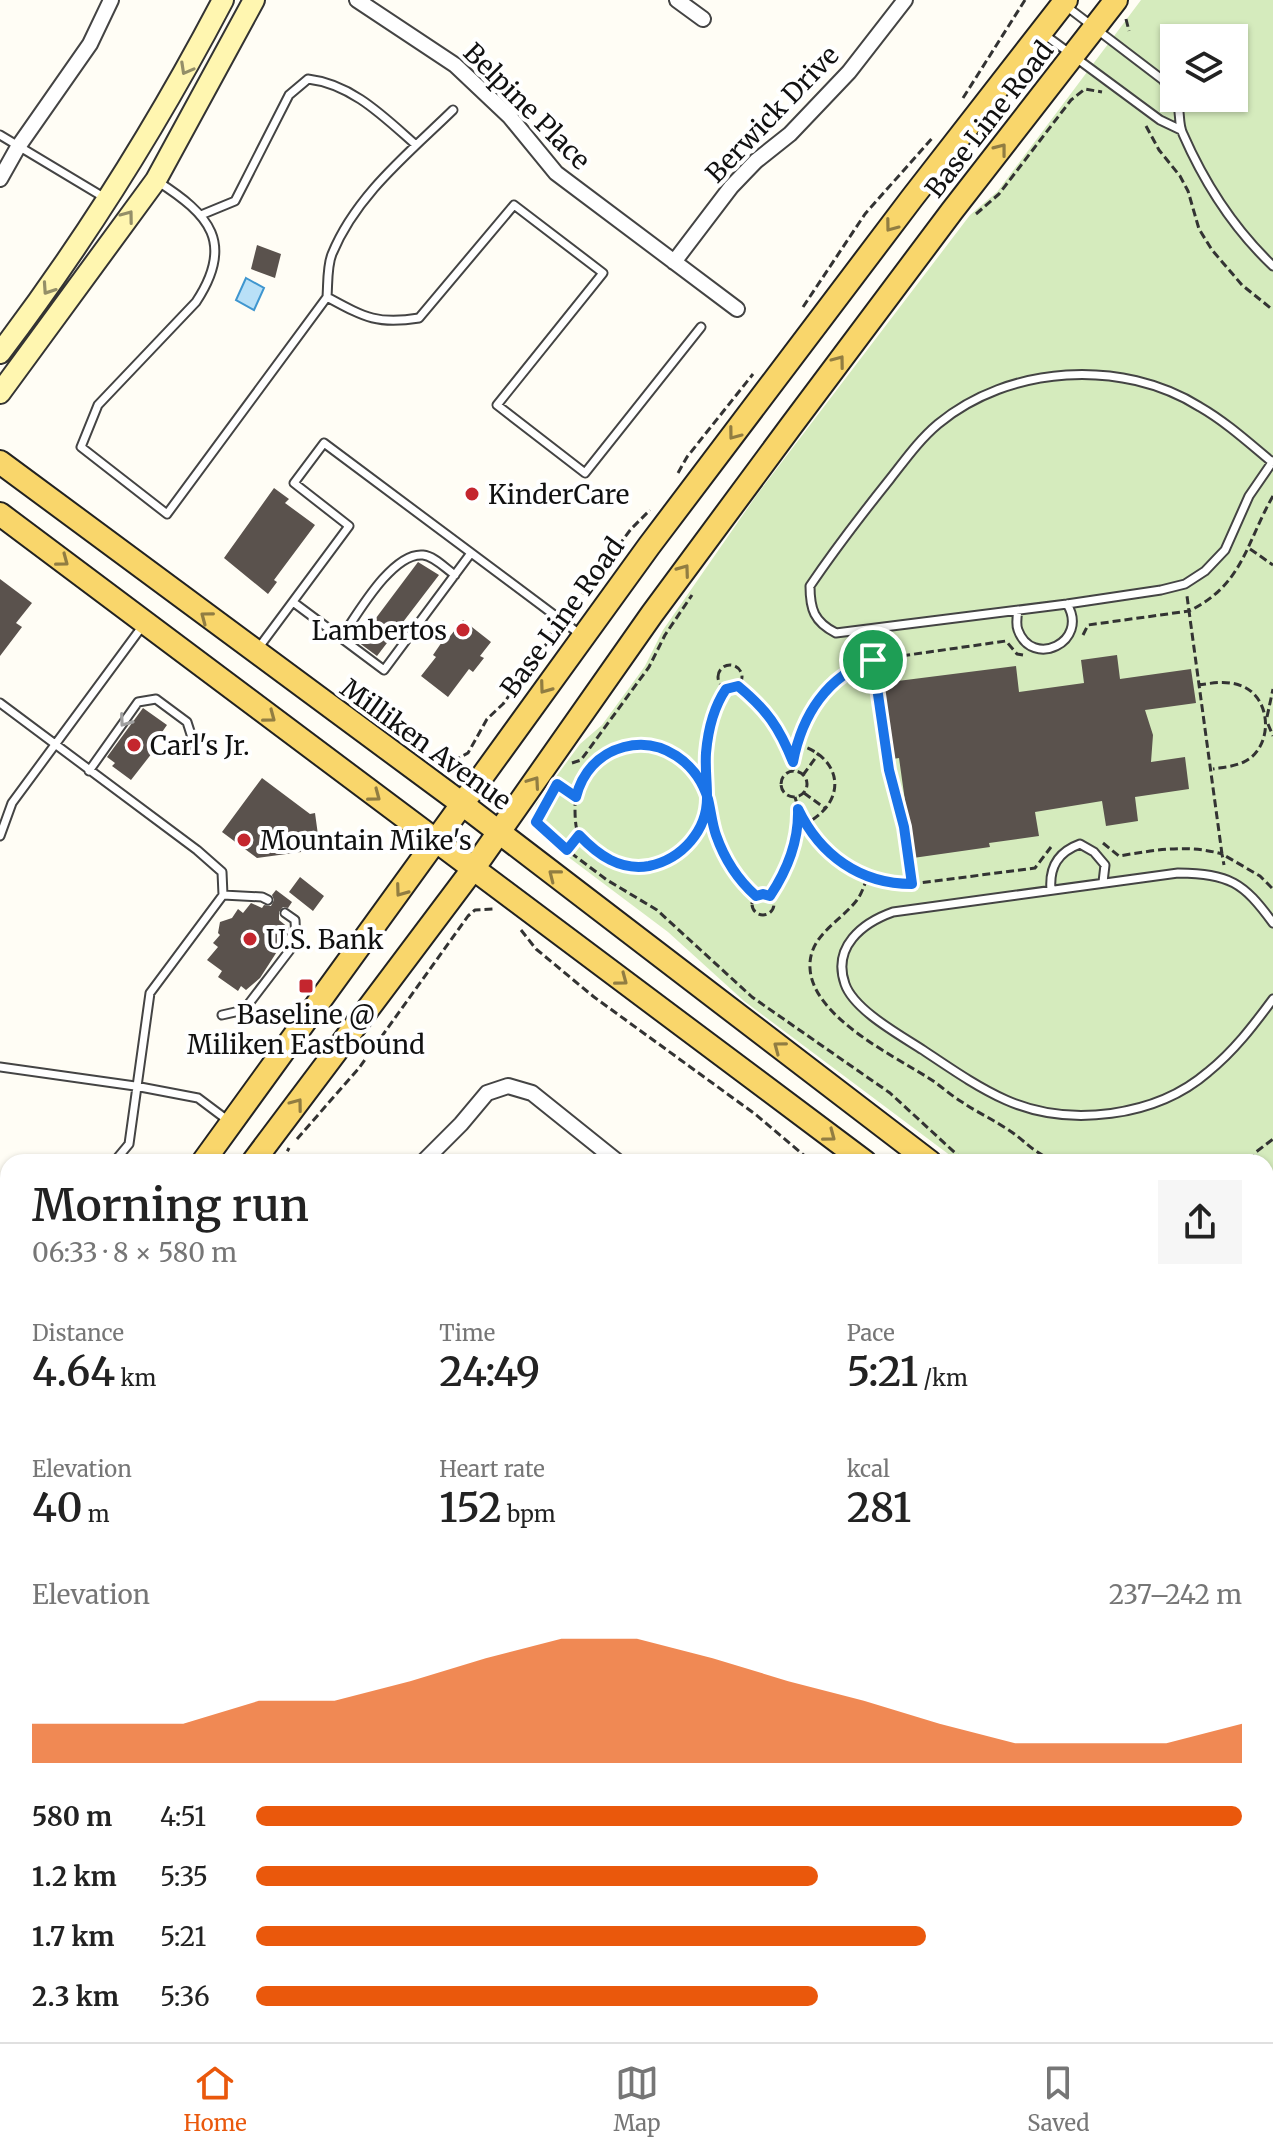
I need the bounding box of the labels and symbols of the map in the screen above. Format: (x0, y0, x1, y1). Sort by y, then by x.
street label: Base Line Road (918, 34, 1060, 204)
street label: Belpine Place (457, 36, 597, 176)
street label: Berwick Drive (698, 39, 846, 189)
one-way arrow (181, 61, 196, 75)
one-way arrow (991, 143, 1005, 158)
one-way arrow (119, 211, 133, 225)
one-way arrow (886, 217, 900, 232)
one-way arrow (43, 280, 58, 295)
one-way arrow (830, 355, 844, 370)
one-way arrow (729, 425, 743, 439)
place label: KinderCare (488, 478, 629, 511)
marker: KinderCare (463, 485, 481, 503)
street label: Base Line Road (493, 531, 631, 703)
one-way arrow (54, 551, 68, 566)
one-way arrow (674, 564, 689, 579)
one-way arrow (201, 612, 215, 627)
place label: Lambertos (312, 614, 447, 647)
marker: Lambertos (454, 621, 472, 639)
pin (839, 626, 907, 694)
street label: Milliken Avenue (334, 671, 518, 817)
one-way arrow (540, 679, 555, 693)
one-way arrow (262, 708, 276, 722)
one-way arrow (120, 713, 134, 727)
place label: Carl's Jr. (150, 729, 250, 762)
marker: Carl's Jr. (125, 736, 143, 754)
one-way arrow (524, 777, 539, 791)
one-way arrow (366, 786, 381, 801)
place label: Mountain Mike's (260, 824, 472, 857)
marker: Mountain Mike's (235, 831, 253, 849)
one-way arrow (549, 871, 563, 885)
one-way arrow (397, 882, 411, 896)
place label: U.S. Bank (266, 923, 384, 956)
marker: U.S. Bank (241, 930, 259, 948)
one-way arrow (614, 970, 628, 985)
marker: Baseline @ Miliken Eastbound (297, 977, 315, 995)
place label: Baseline @ Miliken Eastbound (187, 998, 425, 1061)
one-way arrow (773, 1042, 787, 1056)
one-way arrow (287, 1098, 301, 1113)
one-way arrow (822, 1126, 836, 1140)

